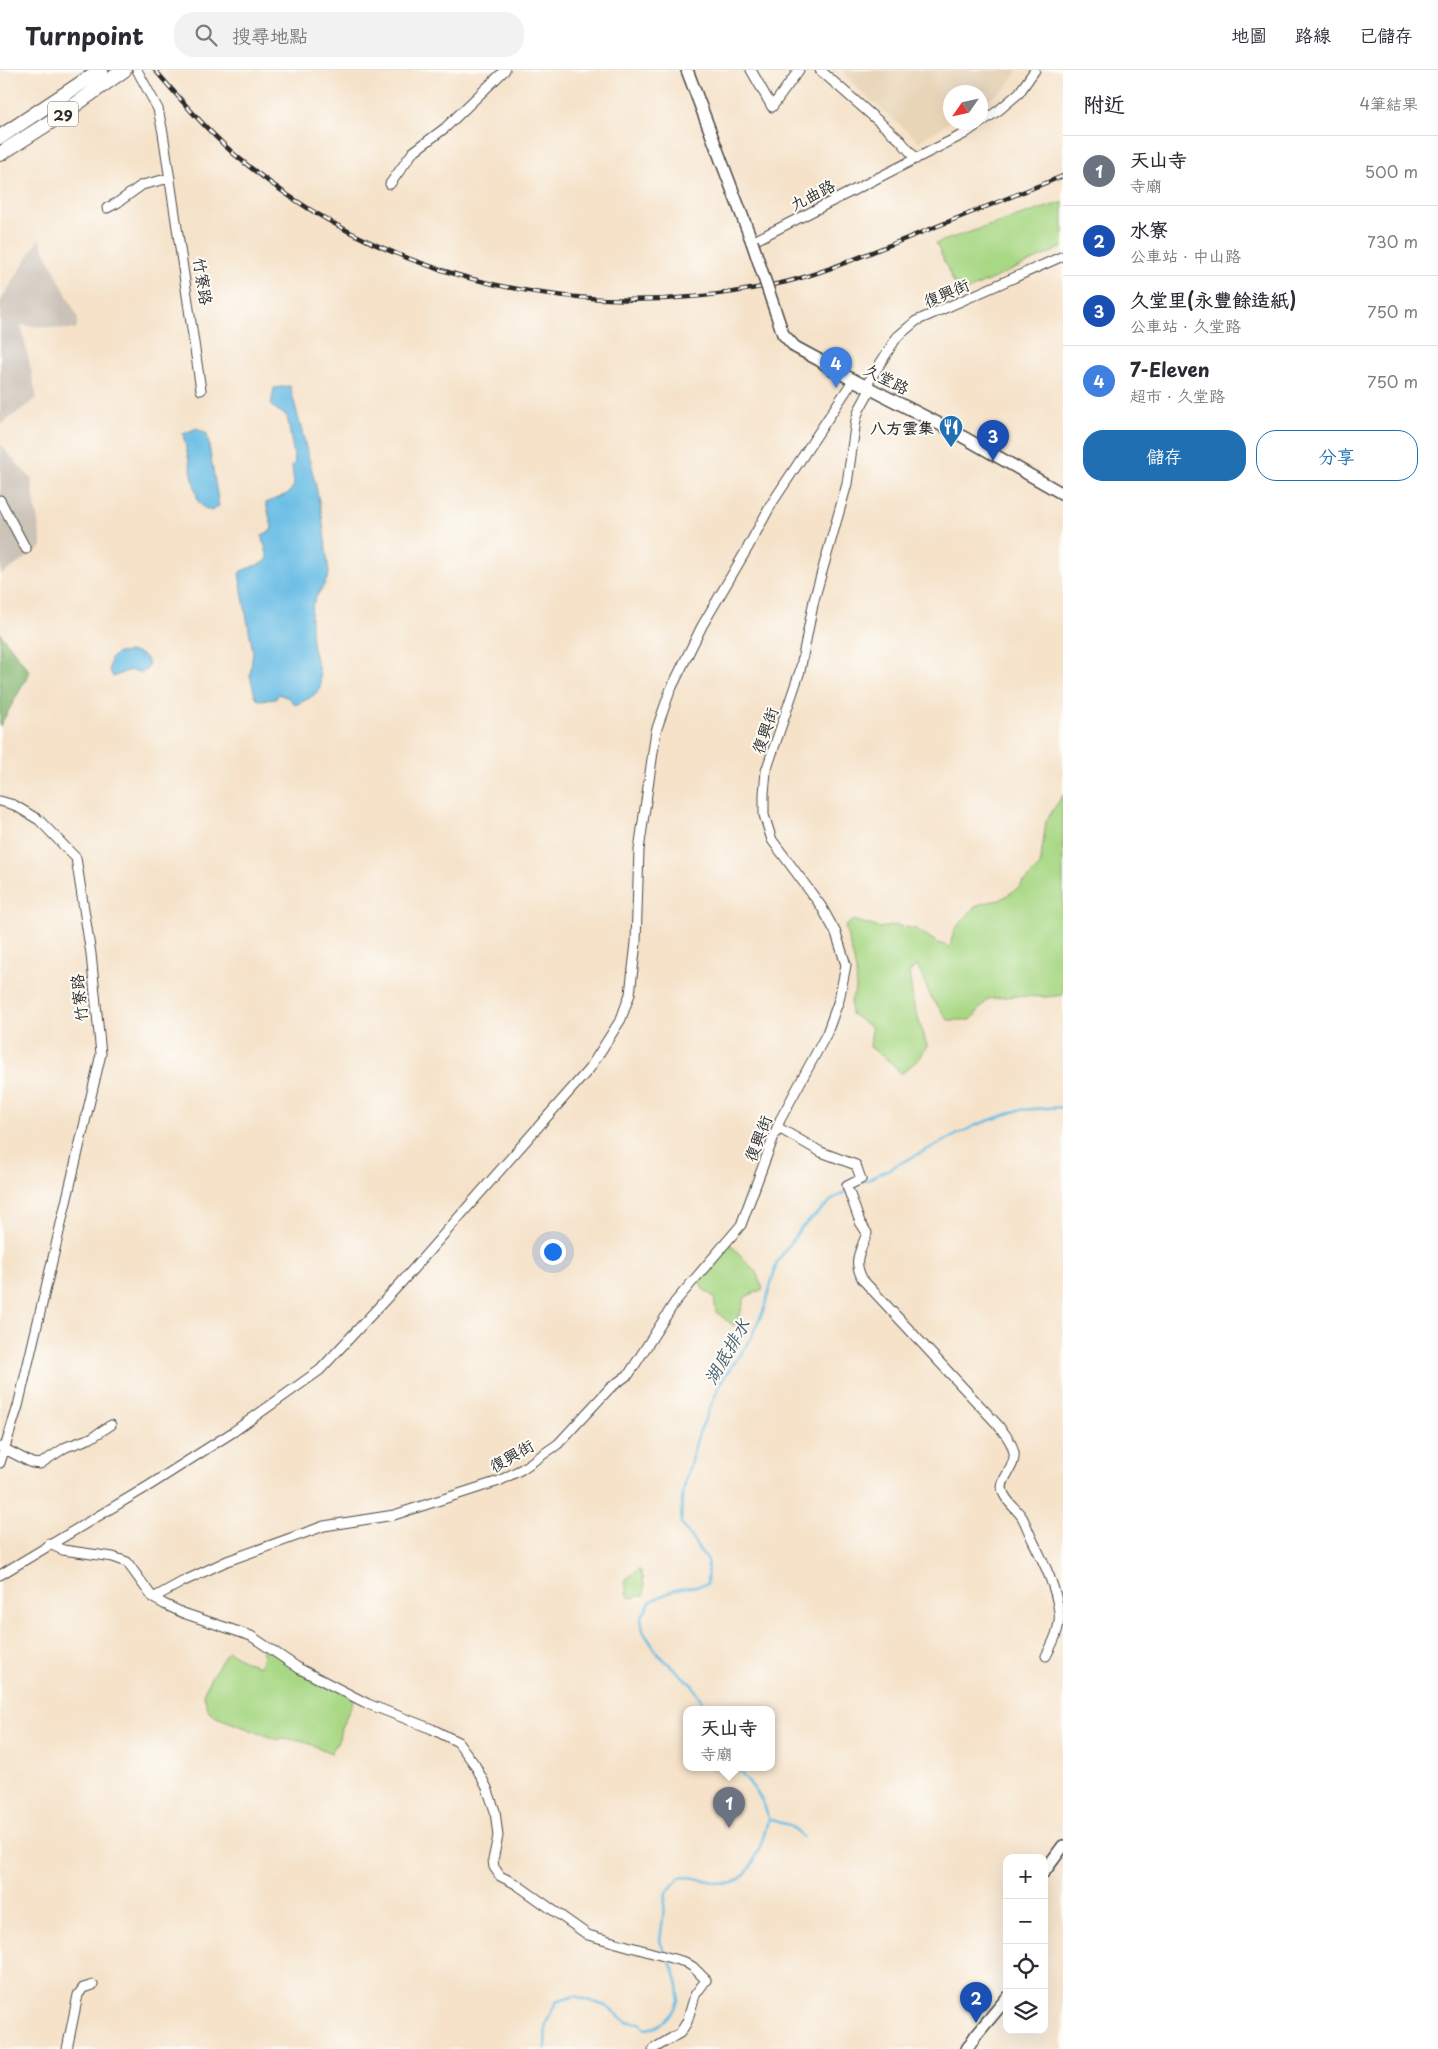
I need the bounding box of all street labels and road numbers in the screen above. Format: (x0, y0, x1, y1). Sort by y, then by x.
road number: 29 (48, 102, 78, 126)
street label: 九曲路 (785, 172, 839, 216)
street label: 竹寮路 (188, 255, 220, 307)
street label: 復興街 (919, 272, 973, 312)
street label: 久堂路 (860, 356, 914, 400)
street label: 復興街 (745, 703, 783, 757)
street label: 竹寮路 (64, 973, 92, 1023)
street label: 復興街 (737, 1111, 777, 1165)
street label: 復興街 (484, 1433, 538, 1477)

